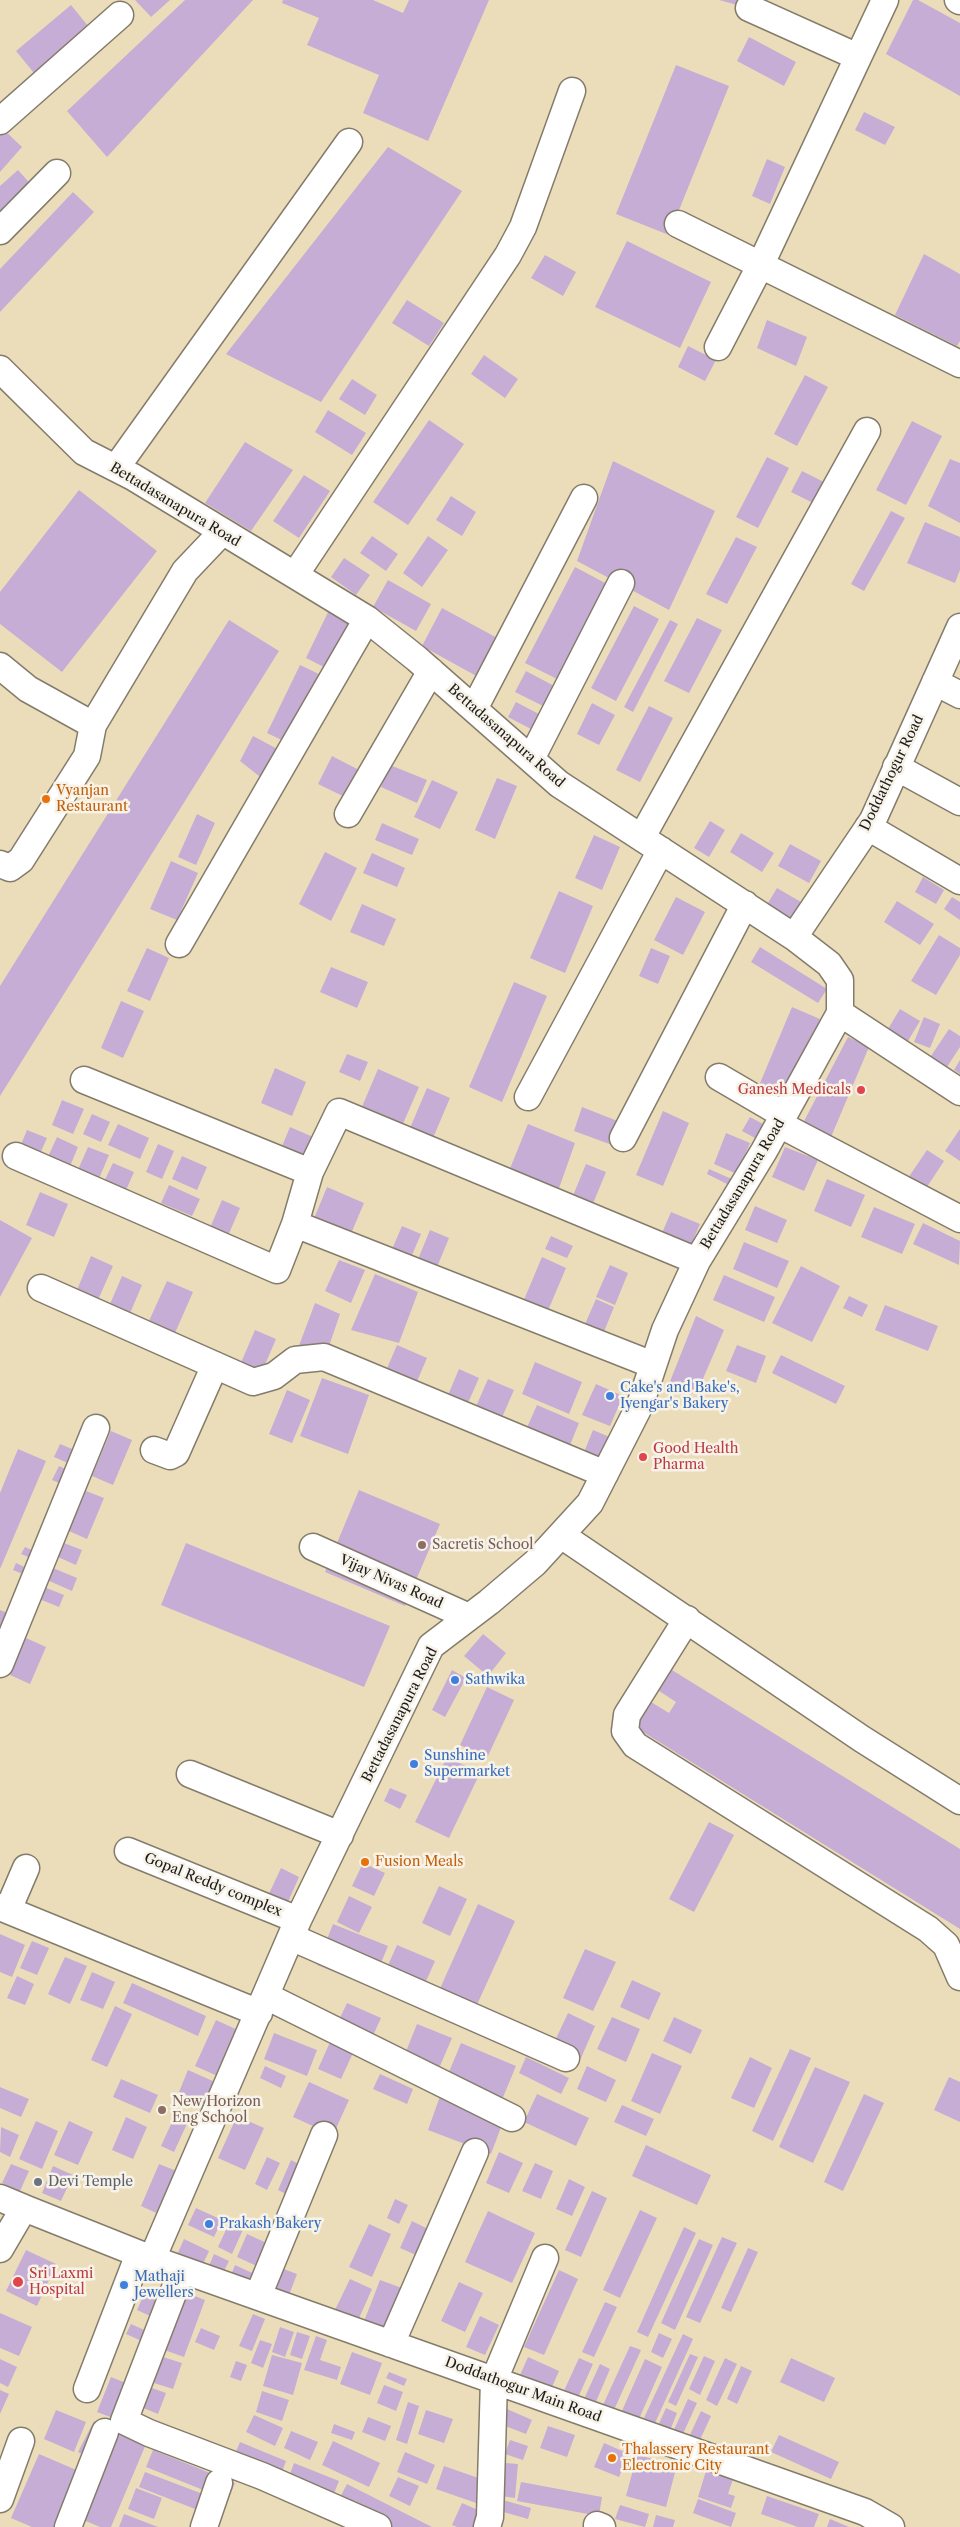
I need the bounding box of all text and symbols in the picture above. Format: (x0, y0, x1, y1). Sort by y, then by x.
street label: Bettadasanapura Road (107, 459, 243, 551)
street label: Bettadasanapura Road (444, 681, 568, 791)
street label: Doddathogur Road (857, 712, 927, 834)
place label: Vyanjan Restaurant (56, 783, 128, 816)
marker: Vyanjan Restaurant (40, 793, 52, 805)
place label: Ganesh Medicals (738, 1082, 851, 1098)
marker: Ganesh Medicals (855, 1084, 867, 1096)
street label: Bettadasanapura Road (697, 1116, 789, 1252)
place label: Cake's and Bake's, Iyengar's Bakery (620, 1380, 740, 1412)
marker: Cake's and Bake's, Iyengar's Bakery (604, 1390, 616, 1402)
place label: Good Health Pharma (653, 1441, 738, 1474)
marker: Good Health Pharma (637, 1451, 649, 1463)
place label: Sacretis School (432, 1537, 533, 1553)
marker: Sacretis School (416, 1539, 428, 1551)
street label: Vijay Nivas Road (337, 1552, 445, 1612)
street label: Bettadasanapura Road (359, 1645, 441, 1785)
place label: Sathwika (465, 1672, 525, 1688)
marker: Sathwika (449, 1674, 461, 1686)
place label: Sunshine Supermarket (424, 1748, 510, 1780)
marker: Sunshine Supermarket (408, 1758, 420, 1770)
street label: Gopal Reddy complex (142, 1850, 284, 1920)
place label: Fusion Meals (375, 1854, 463, 1870)
marker: Fusion Meals (359, 1856, 371, 1868)
place label: New Horizon Eng School (172, 2094, 261, 2126)
marker: New Horizon Eng School (156, 2104, 168, 2116)
place label: Devi Temple (48, 2174, 133, 2190)
marker: Devi Temple (32, 2176, 44, 2188)
place label: Prakash Bakery (219, 2216, 321, 2232)
marker: Prakash Bakery (203, 2218, 215, 2230)
place label: Sri Laxmi Hospital (29, 2266, 93, 2298)
place label: Mathaji Jewellers (134, 2269, 194, 2302)
marker: Sri Laxmi Hospital (11, 2275, 25, 2289)
marker: Mathaji Jewellers (118, 2279, 130, 2291)
street label: Doddathogur Main Road (443, 2354, 603, 2426)
place label: Thalassery Restaurant Electronic City (622, 2442, 770, 2474)
marker: Thalassery Restaurant Electronic City (606, 2452, 618, 2464)

